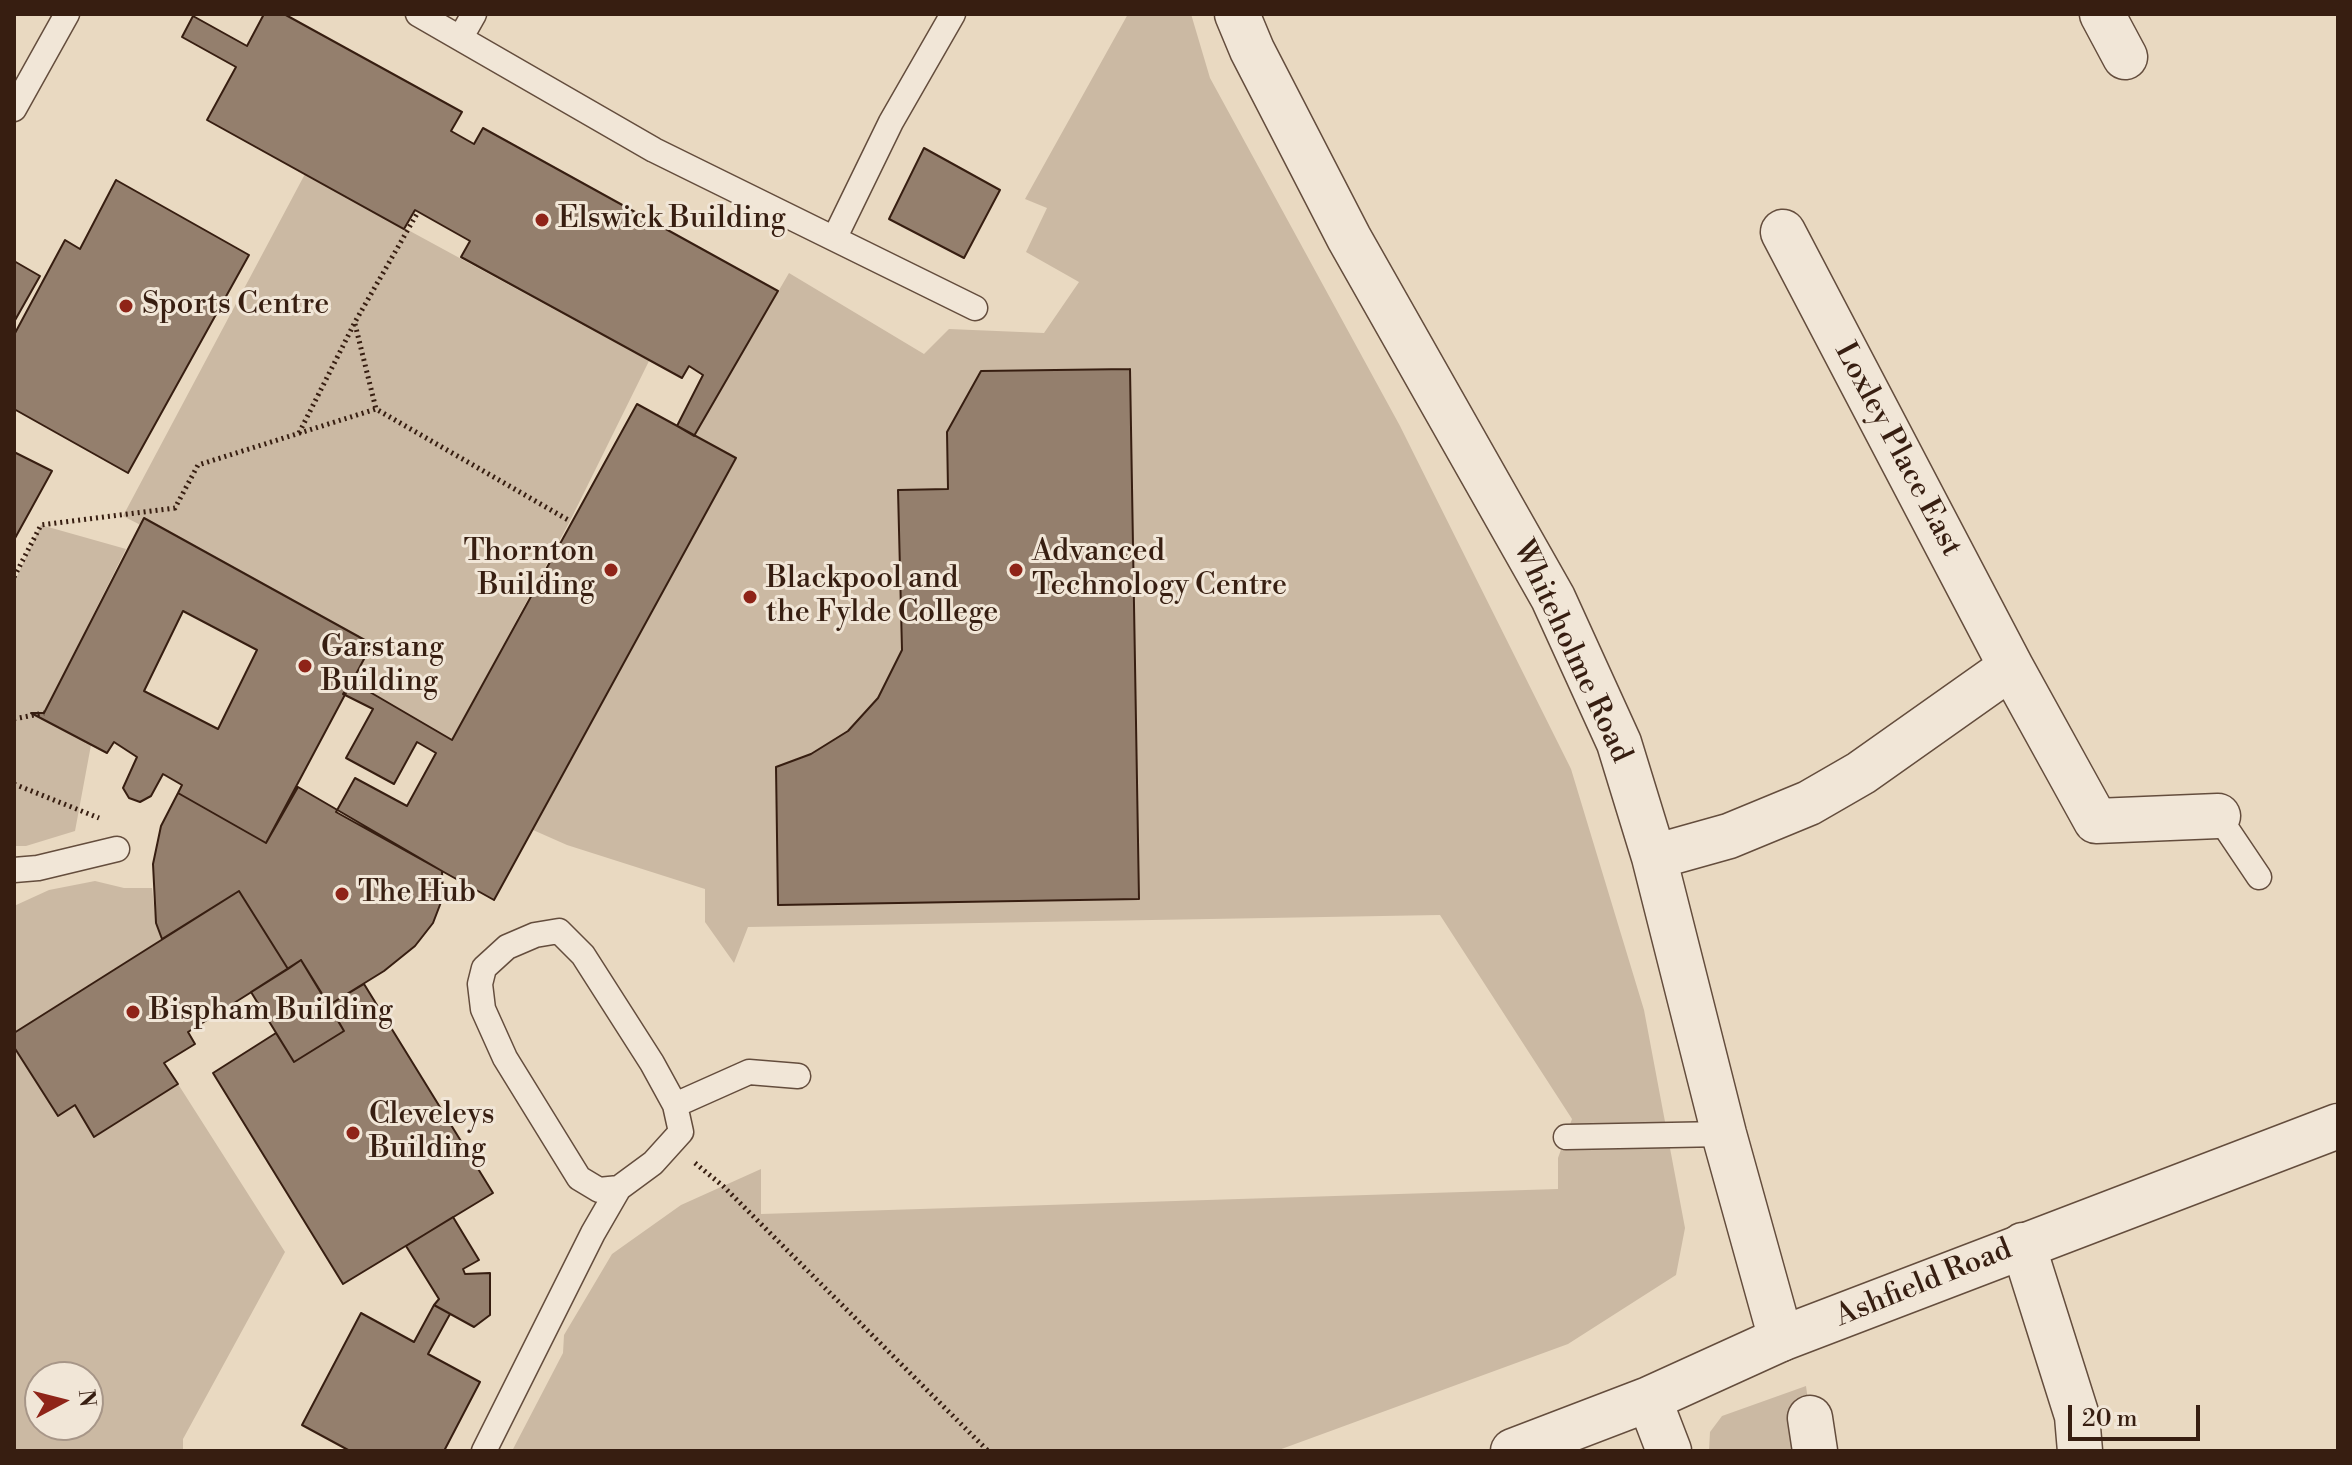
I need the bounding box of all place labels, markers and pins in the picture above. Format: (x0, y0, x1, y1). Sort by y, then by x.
place label: Elswick Building (558, 202, 786, 238)
marker: Elswick Building (533, 211, 551, 229)
place label: Sports Centre (142, 288, 329, 324)
marker: Sports Centre (117, 297, 135, 315)
place label: Thornton Building (463, 535, 595, 606)
place label: Advanced Technology Centre (1032, 535, 1287, 606)
marker: Thornton Building (602, 561, 620, 579)
marker: Advanced Technology Centre (1007, 561, 1025, 579)
place label: Blackpool and the Fylde College (766, 562, 998, 632)
marker: Blackpool and the Fylde College (741, 588, 759, 606)
place label: Garstang Building (321, 631, 444, 702)
marker: Garstang Building (296, 657, 314, 675)
place label: The Hub (358, 876, 476, 912)
marker: The Hub (333, 885, 351, 903)
place label: Bispham Building (149, 994, 393, 1030)
marker: Bispham Building (124, 1003, 142, 1021)
place label: Cleveleys Building (369, 1098, 495, 1168)
marker: Cleveleys Building (344, 1124, 362, 1142)

